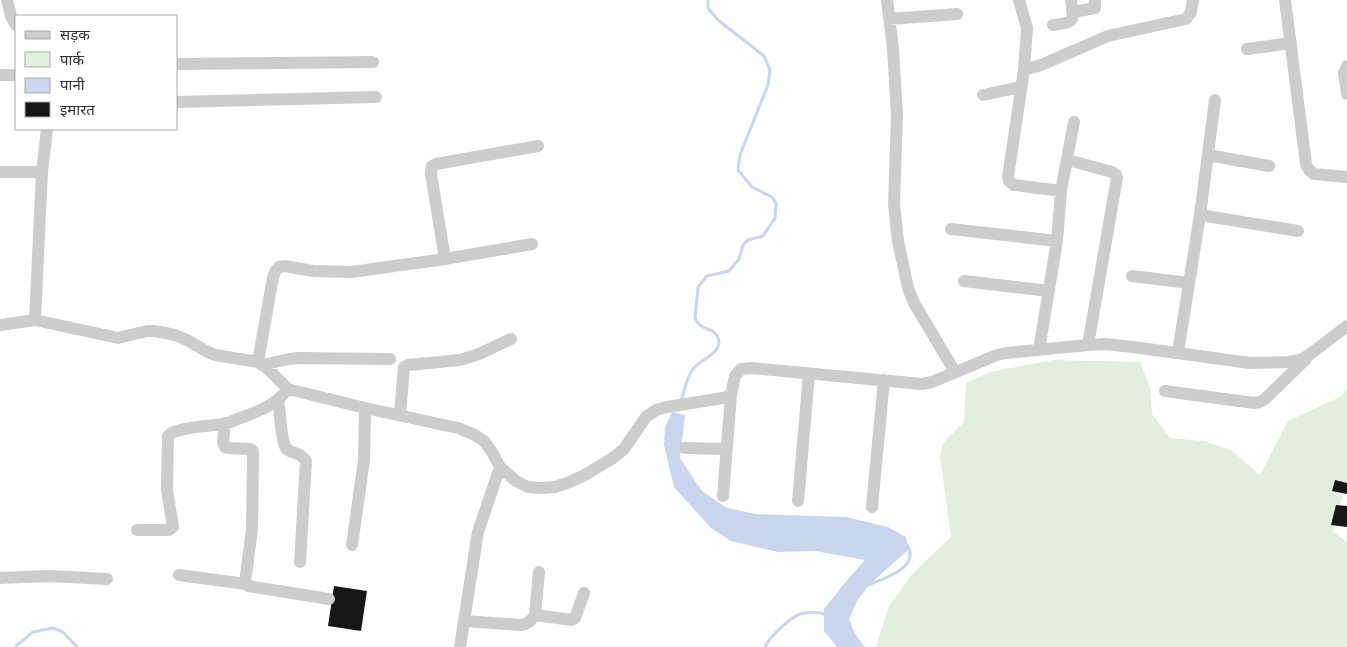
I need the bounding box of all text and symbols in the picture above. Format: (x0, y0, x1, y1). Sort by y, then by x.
legend (15, 15, 178, 130)
text: सड़क (60, 26, 90, 43)
text: पार्क (60, 51, 84, 68)
text: पानी (60, 76, 86, 93)
text: इमारत (60, 101, 95, 118)

